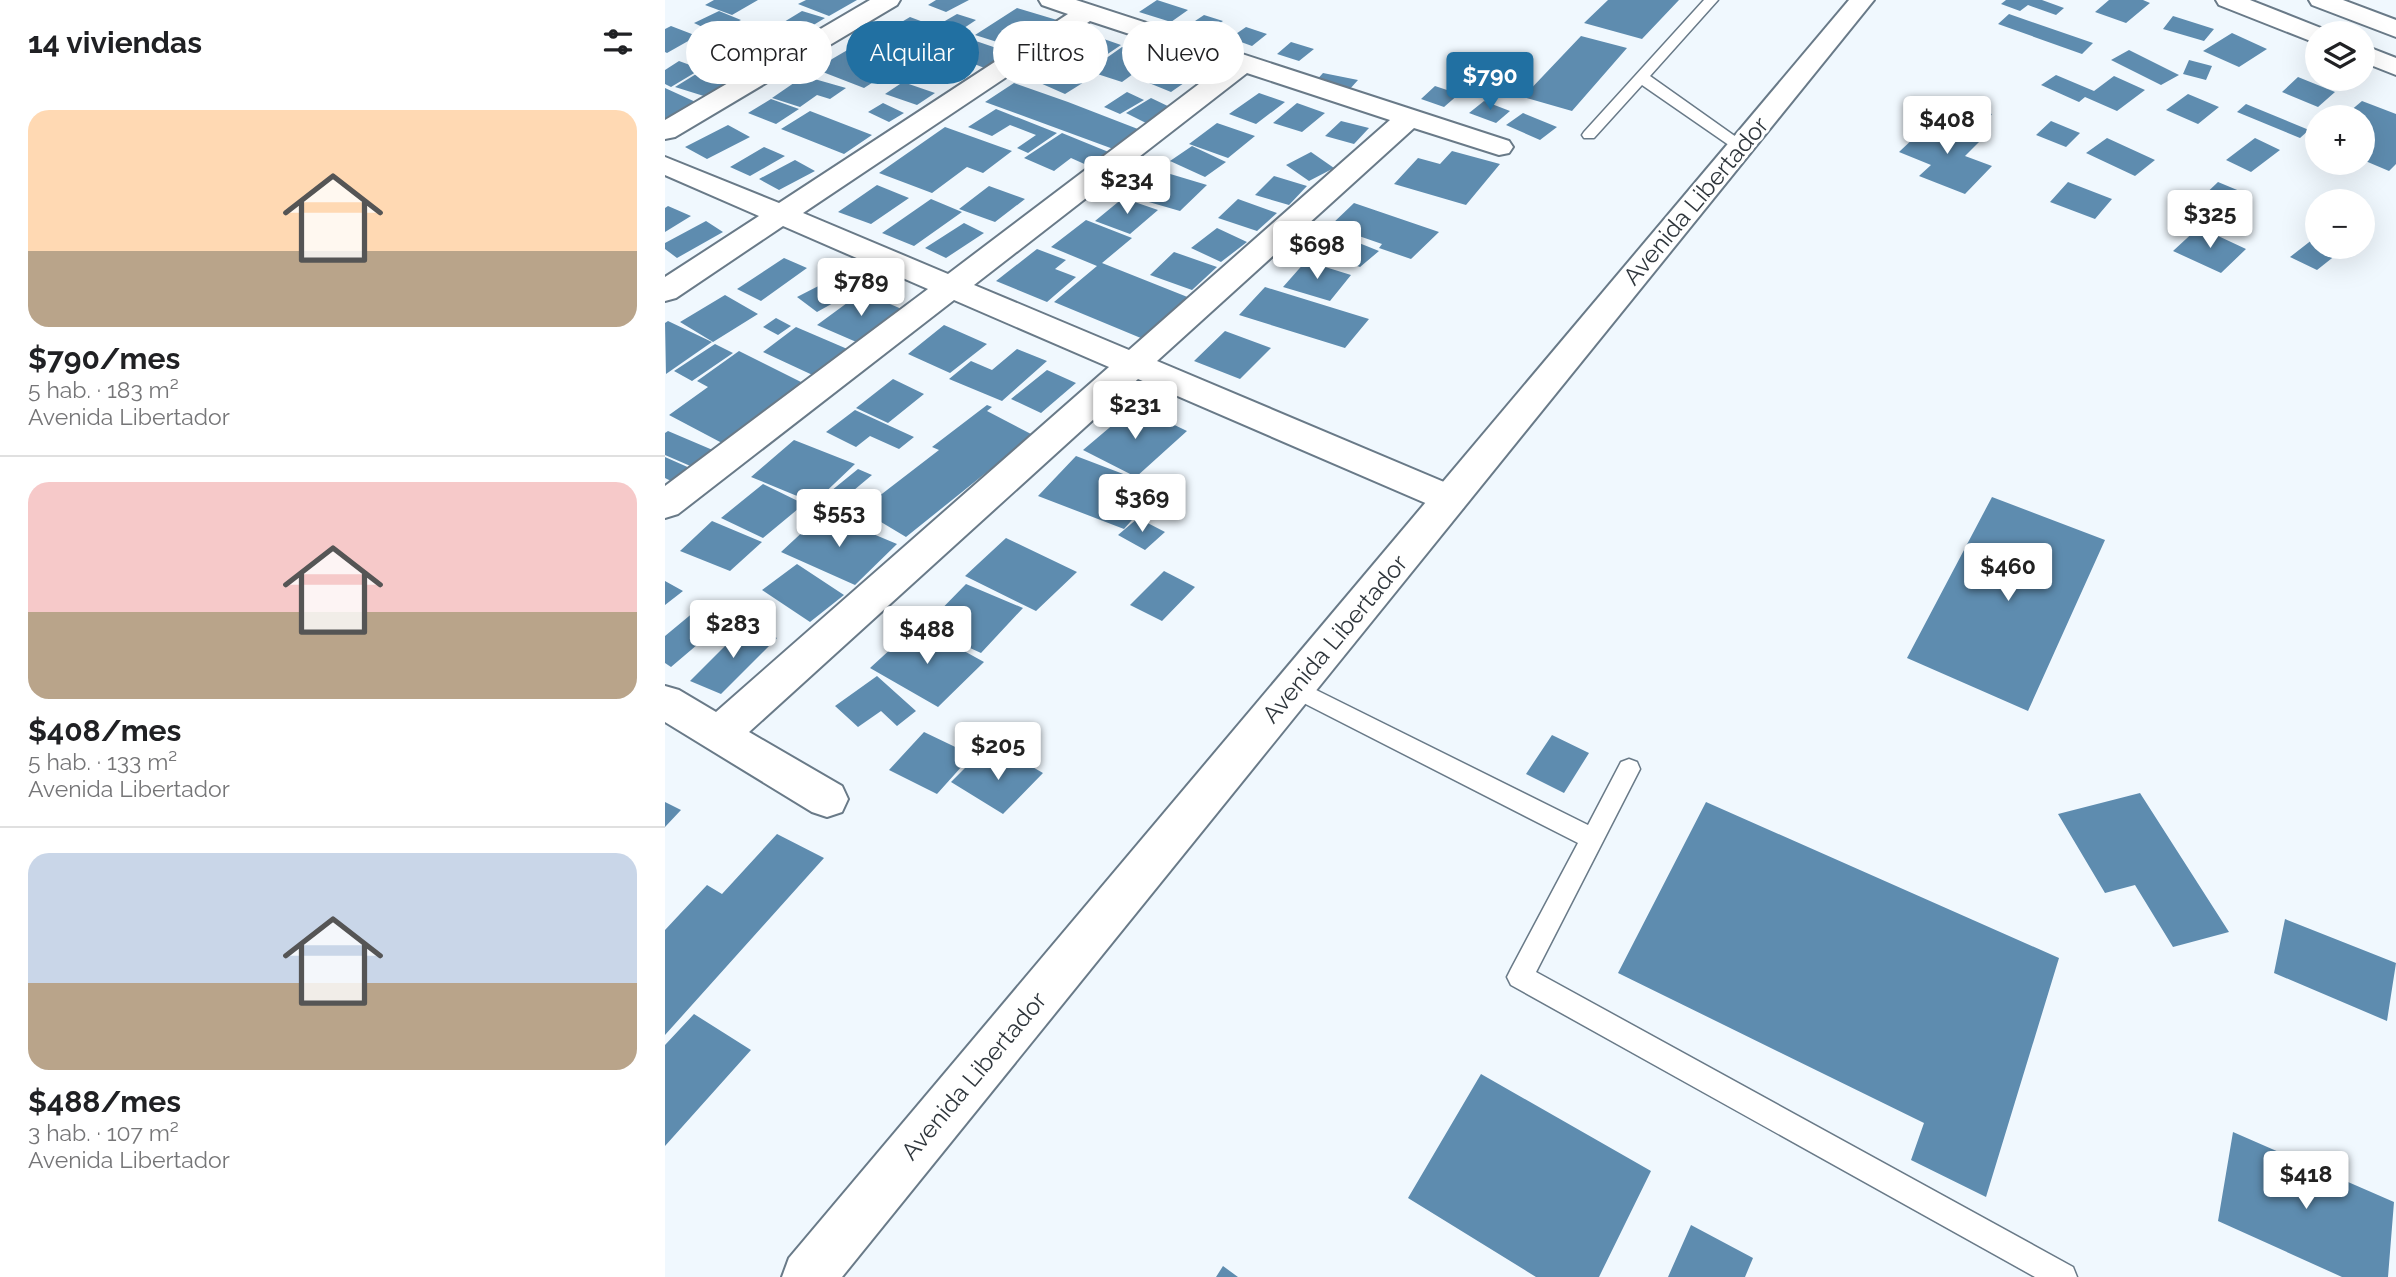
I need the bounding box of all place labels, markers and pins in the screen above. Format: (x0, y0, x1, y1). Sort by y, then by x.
pin: $790 (1449, 52, 1531, 112)
pin: $408 (1906, 96, 1988, 156)
pin: $234 (1086, 156, 1168, 216)
pin: $325 (2169, 190, 2251, 250)
pin: $698 (1276, 222, 1358, 281)
pin: $789 (820, 258, 902, 318)
pin: $231 (1094, 382, 1176, 441)
pin: $369 (1101, 475, 1183, 534)
pin: $553 (798, 490, 880, 549)
pin: $460 (1967, 544, 2049, 603)
pin: $283 (692, 600, 774, 660)
pin: $488 (886, 606, 968, 666)
pin: $205 (957, 722, 1039, 782)
pin: $418 (2265, 1152, 2347, 1211)

